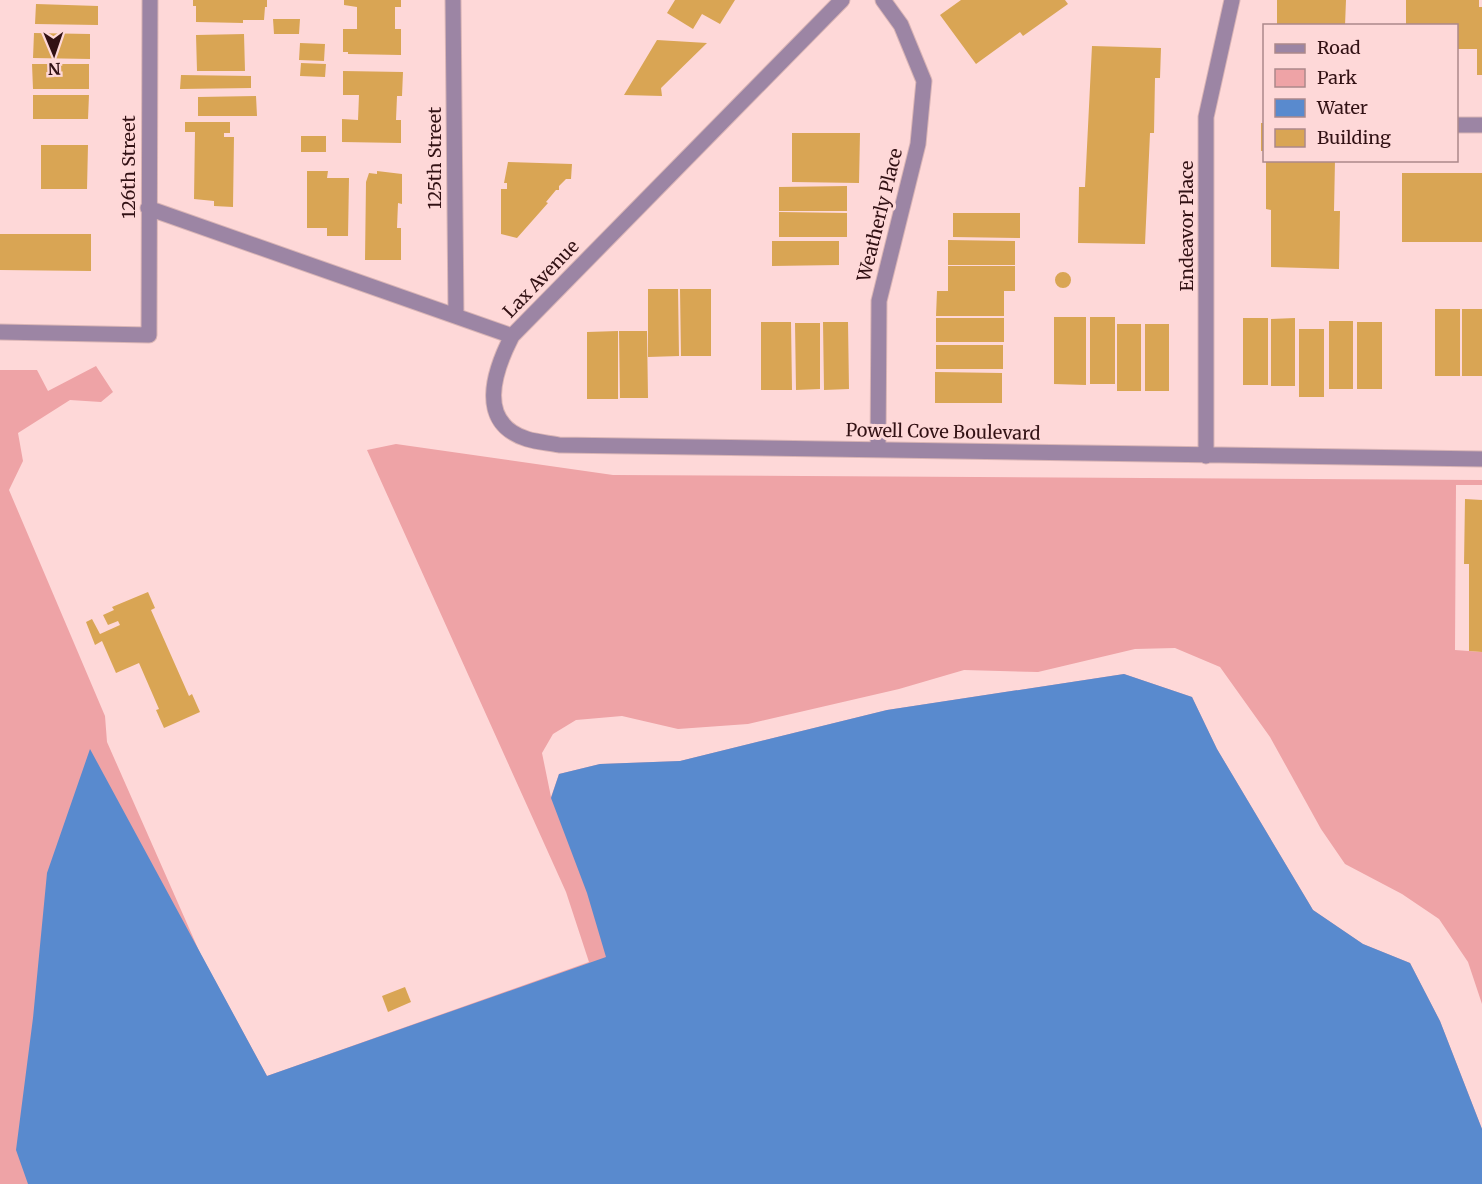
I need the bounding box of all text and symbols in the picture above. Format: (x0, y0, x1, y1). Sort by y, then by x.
north arrow (24, 24, 84, 84)
legend (1263, 24, 1458, 162)
text: Road (1317, 36, 1361, 59)
text: N (47, 59, 61, 79)
text: Park (1317, 66, 1358, 89)
text: Water (1316, 96, 1368, 119)
street label: 125th Street (423, 107, 446, 209)
street label: 126th Street (117, 115, 140, 219)
text: Building (1317, 126, 1391, 149)
street label: Weatherly Place (852, 146, 907, 285)
street label: Endeavor Place (1175, 161, 1198, 291)
street label: Lax Avenue (498, 235, 583, 322)
street label: Powell Cove Boulevard (845, 418, 1041, 445)

